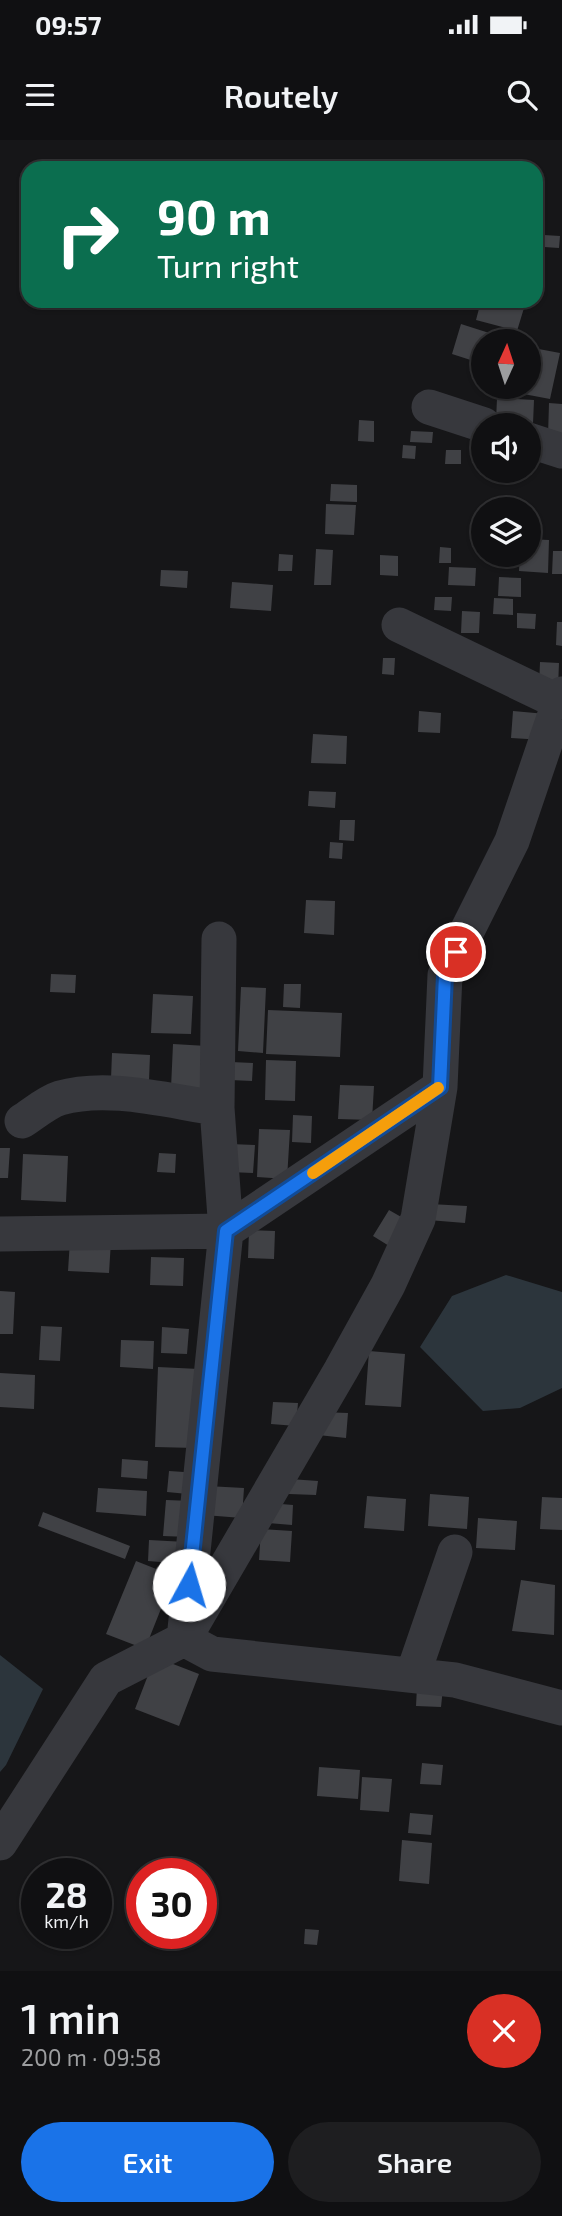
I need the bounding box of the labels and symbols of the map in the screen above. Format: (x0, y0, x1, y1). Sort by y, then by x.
north arrow (471, 329, 541, 399)
pin (426, 922, 486, 982)
position arrow (152, 1548, 226, 1622)
speed limit sign: 30 (126, 1858, 217, 1949)

